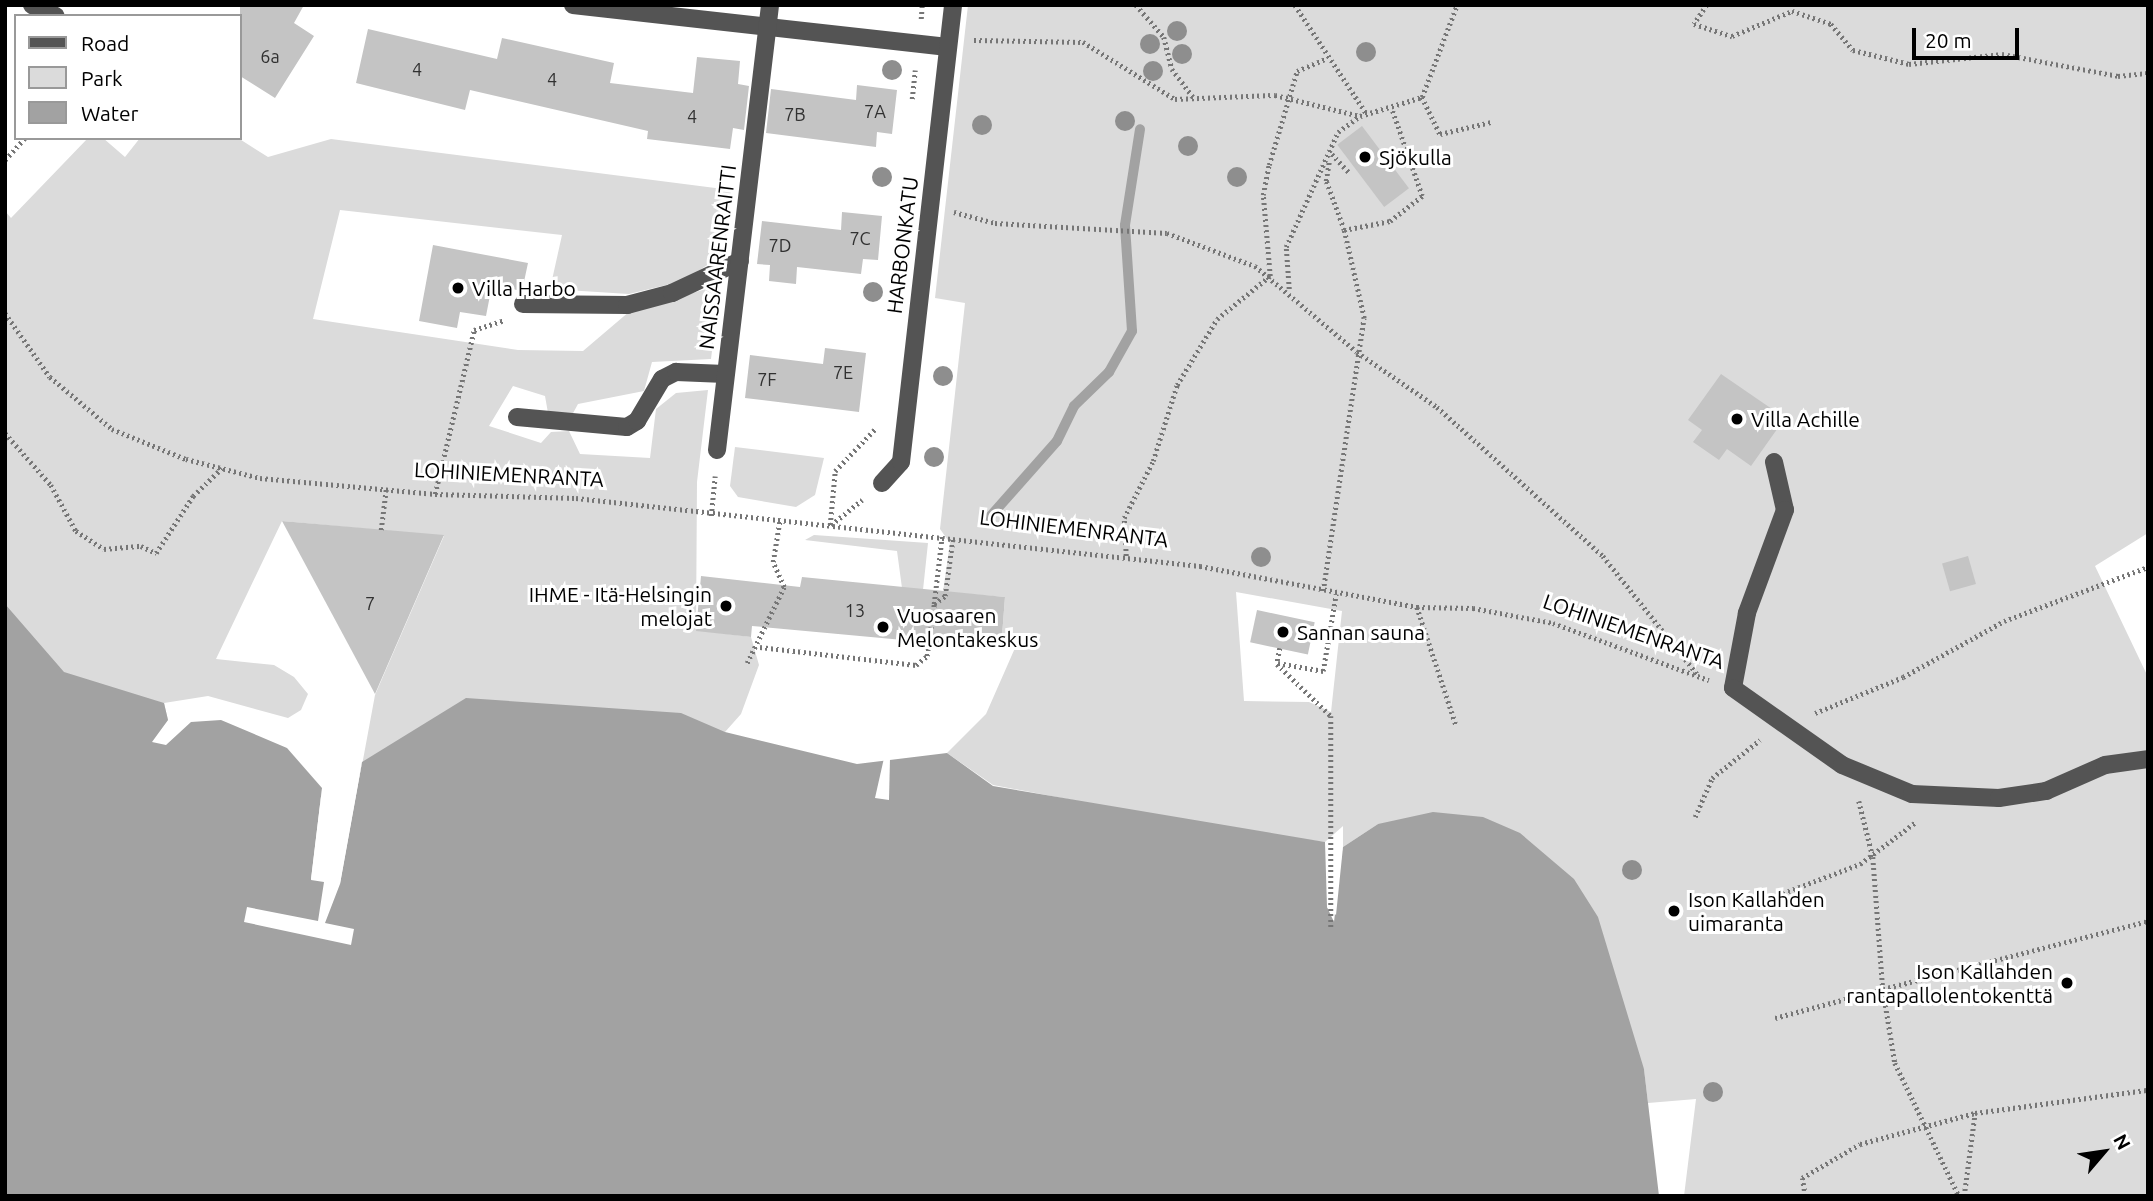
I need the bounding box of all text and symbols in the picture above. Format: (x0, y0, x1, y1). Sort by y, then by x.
legend (14, 14, 242, 140)
scale bar (1915, 14, 2022, 58)
text: 20 m (1925, 28, 1972, 52)
text: Road (81, 31, 129, 55)
house number: 6a (260, 45, 280, 67)
house number: 4 (412, 58, 422, 80)
text: Park (81, 66, 123, 90)
house number: 4 (547, 68, 557, 90)
house number: 7A (864, 100, 886, 122)
text: Water (81, 101, 139, 125)
house number: 7B (784, 103, 806, 125)
house number: 4 (687, 105, 697, 127)
place label: Sjökulla (1379, 144, 1452, 170)
marker: Sjökulla (1357, 149, 1373, 165)
street label: NAISSAARENRAITTI (693, 163, 741, 351)
street label: HARBONKATU (881, 175, 923, 315)
house number: 7C (849, 227, 871, 249)
house number: 7D (769, 234, 791, 256)
place label: Villa Harbo (472, 275, 576, 301)
marker: Villa Harbo (450, 280, 466, 296)
house number: 7E (833, 361, 853, 383)
house number: 7F (757, 368, 777, 390)
place label: Villa Achille (1751, 406, 1860, 432)
marker: Villa Achille (1729, 411, 1745, 427)
street label: LOHINIEMENRANTA (413, 456, 605, 492)
street label: LOHINIEMENRANTA (978, 504, 1170, 552)
place label: IHME - Itä-Helsingin melojat (529, 581, 712, 631)
street label: LOHINIEMENRANTA (1540, 588, 1728, 674)
house number: 7 (365, 592, 375, 614)
marker: IHME - Itä-Helsingin melojat (718, 598, 734, 614)
house number: 13 (845, 599, 865, 621)
place label: Vuosaaren Melontakeskus (897, 602, 1038, 652)
marker: Vuosaaren Melontakeskus (875, 619, 891, 635)
place label: Sannan sauna (1297, 619, 1425, 645)
marker: Sannan sauna (1275, 624, 1291, 640)
place label: Ison Kallahden uimaranta (1688, 886, 1825, 936)
marker: Ison Kallahden uimaranta (1666, 903, 1682, 919)
place label: Ison Kallahden rantapallolentokenttä (1846, 958, 2053, 1008)
marker: Ison Kallahden rantapallolentokenttä (2059, 975, 2075, 991)
north arrow (2069, 1117, 2139, 1187)
text: N (2109, 1130, 2135, 1153)

